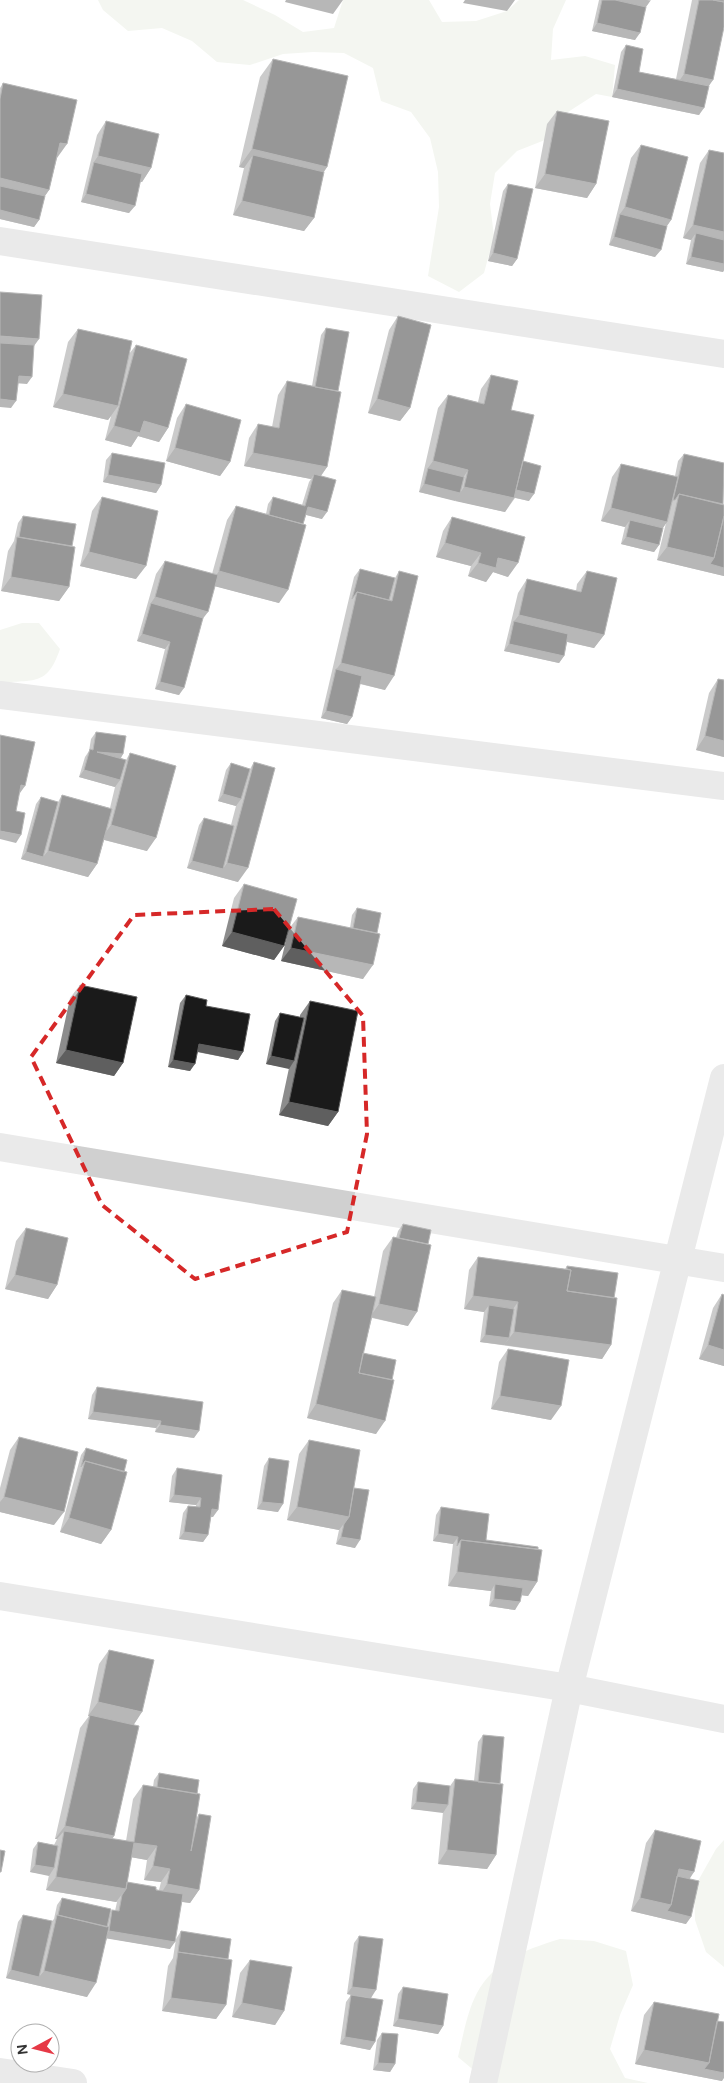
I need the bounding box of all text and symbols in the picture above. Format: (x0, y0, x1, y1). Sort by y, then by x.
north arrow (10, 2023, 60, 2073)
text: N (13, 2043, 32, 2056)

